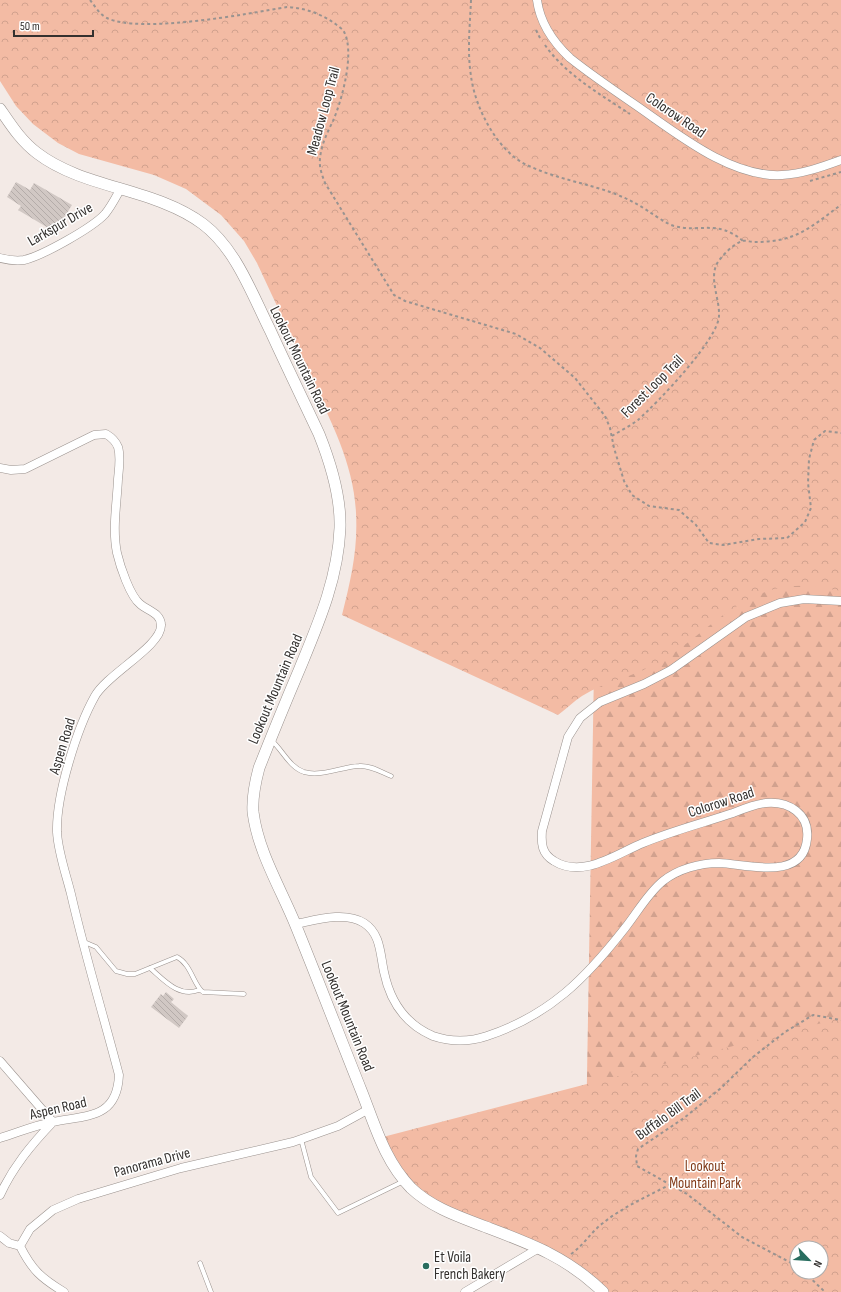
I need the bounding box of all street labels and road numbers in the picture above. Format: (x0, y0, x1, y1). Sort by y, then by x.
street label: Meadow Loop Trail (303, 65, 344, 157)
street label: Colorow Road (642, 88, 709, 142)
street label: Larkspur Drive (24, 198, 96, 251)
street label: Lookout Mountain Road (265, 303, 334, 417)
street label: Forest Loop Trail (617, 351, 688, 422)
street label: Lookout Mountain Road (244, 631, 307, 747)
street label: Aspen Road (45, 716, 80, 778)
street label: Colorow Road (686, 783, 757, 822)
street label: Lookout Mountain Road (317, 958, 378, 1074)
street label: Buffalo Bill Trail (632, 1084, 705, 1145)
street label: Aspen Road (27, 1093, 88, 1124)
street label: Panorama Drive (112, 1143, 192, 1182)

